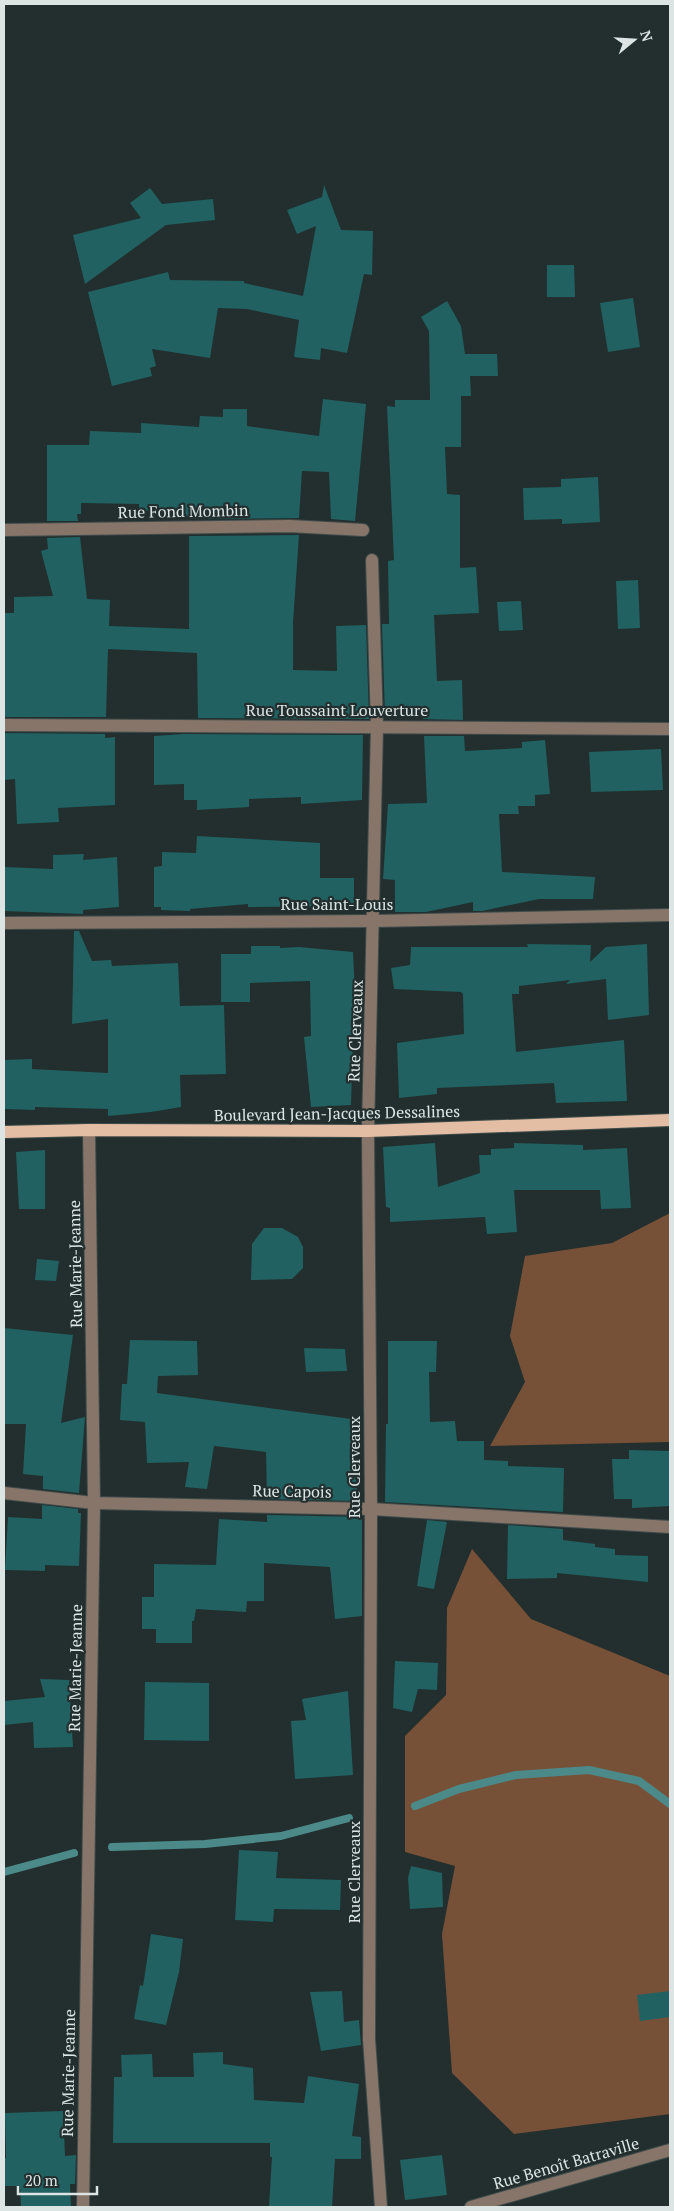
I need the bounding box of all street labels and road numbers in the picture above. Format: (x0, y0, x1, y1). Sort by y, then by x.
street label: Rue Fond Mombin (117, 499, 249, 523)
street label: Rue Toussaint Louverture (246, 699, 428, 721)
street label: Rue Saint-Louis (281, 893, 394, 915)
street label: Rue Clerveaux (342, 979, 368, 1083)
street label: Boulevard Jean-Jacques Dessalines (214, 1100, 460, 1126)
street label: Rue Marie-Jeanne (63, 1200, 87, 1328)
street label: Rue Clerveaux (343, 1415, 365, 1518)
street label: Rue Capois (252, 1479, 332, 1503)
street label: Rue Marie-Jeanne (63, 1604, 87, 1732)
street label: Rue Clerveaux (343, 1820, 365, 1923)
street label: Rue Marie-Jeanne (56, 2009, 80, 2137)
street label: Rue Benoît Batraville (490, 2132, 642, 2194)

